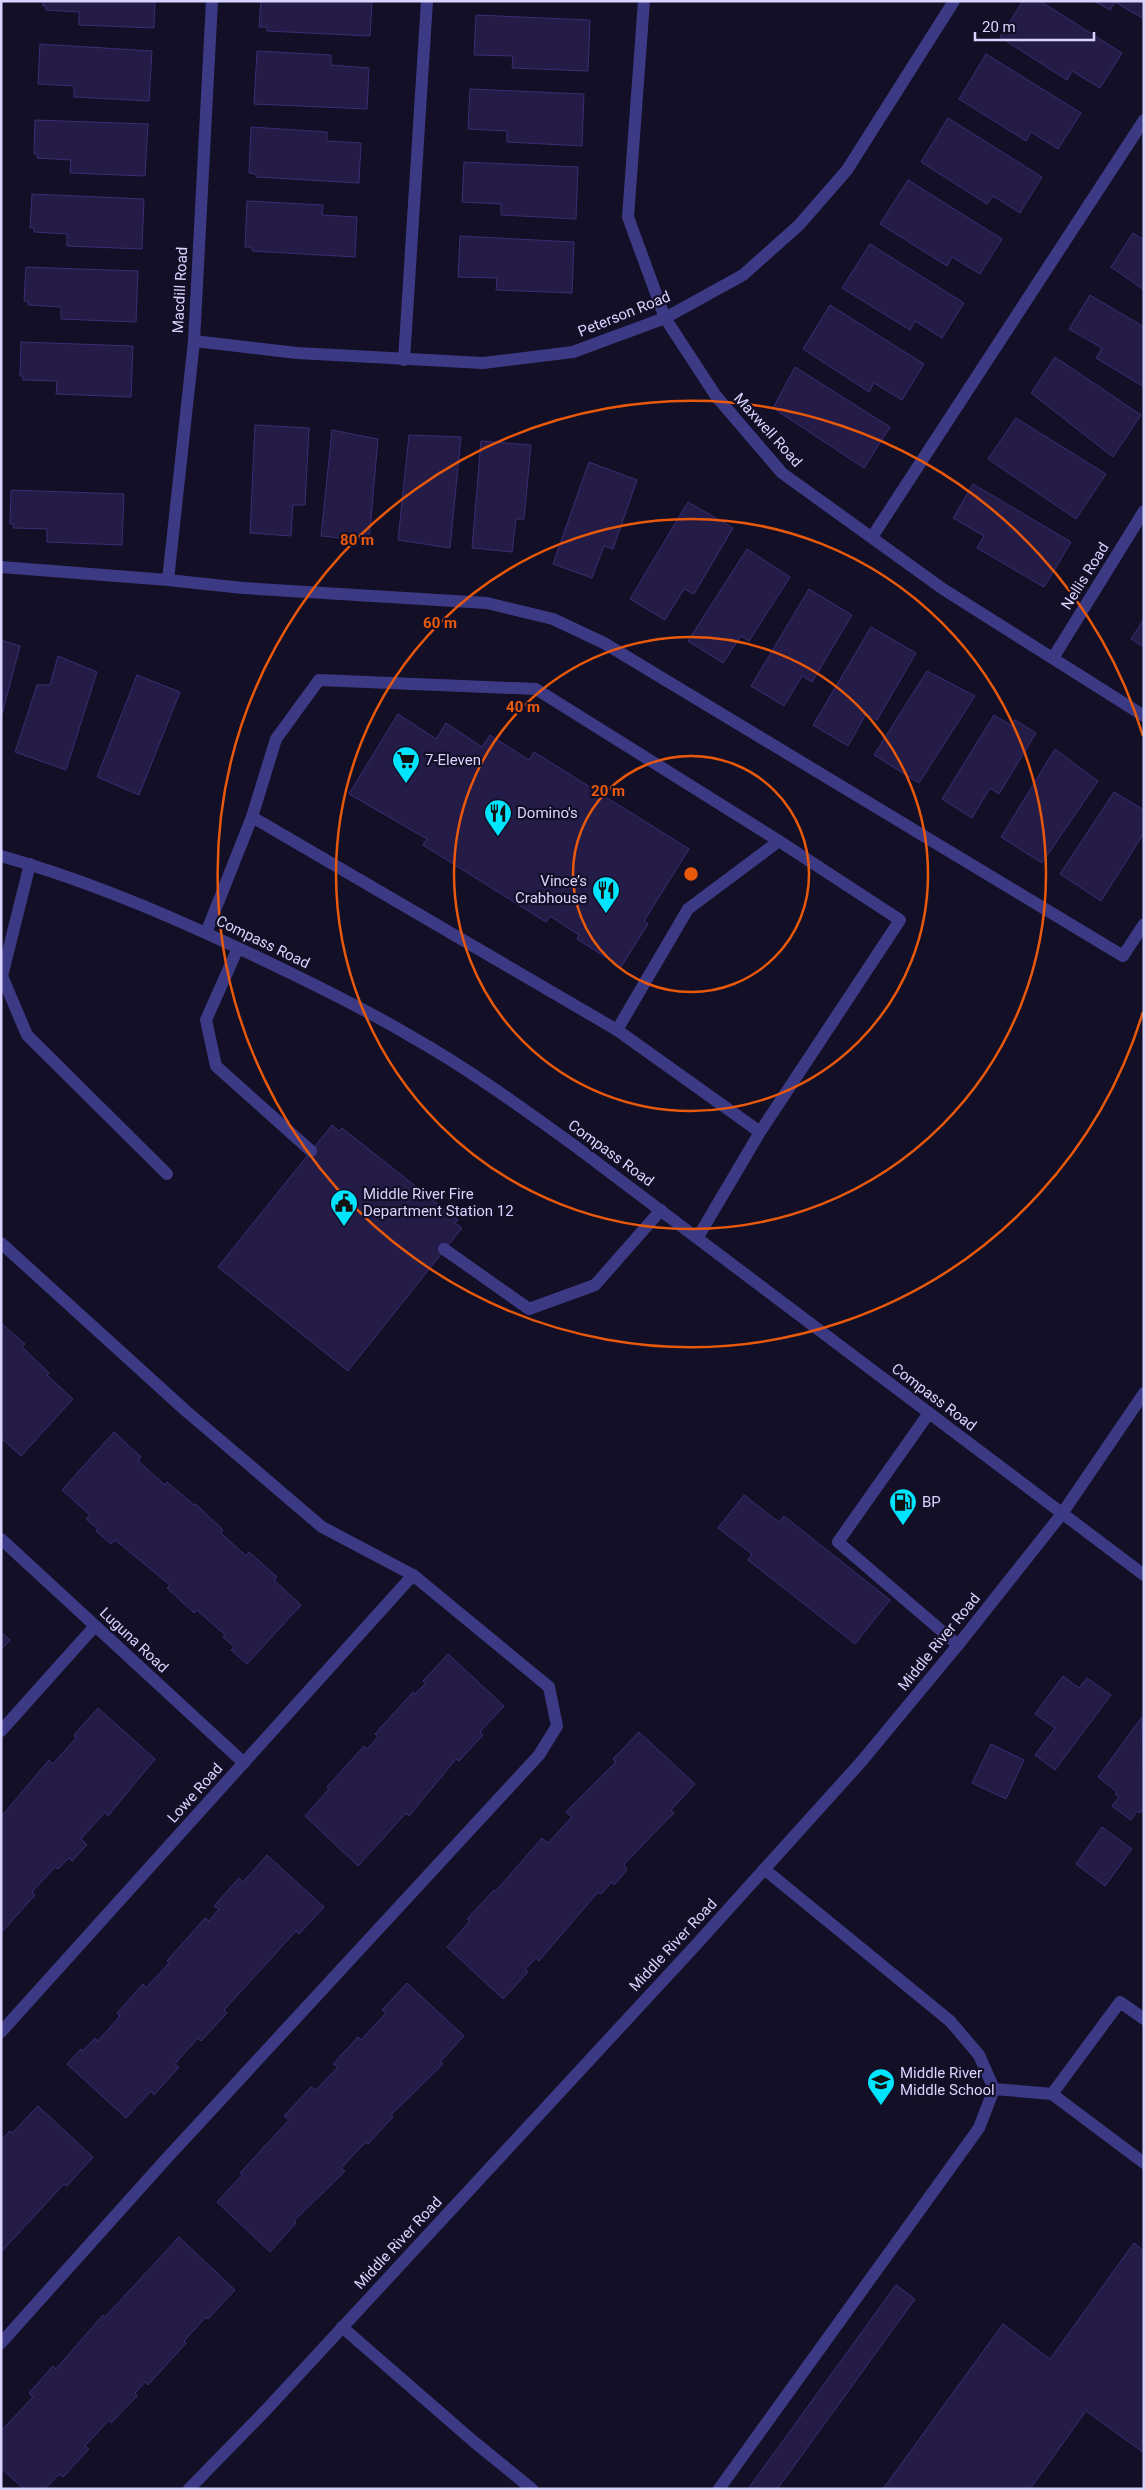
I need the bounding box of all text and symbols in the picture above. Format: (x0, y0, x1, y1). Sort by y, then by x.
scale bar (975, 10, 1094, 42)
text: 20 m (982, 18, 1016, 36)
street label: Macdill Road (169, 246, 191, 334)
street label: Peterson Road (575, 287, 673, 341)
street label: Maxwell Road (730, 389, 806, 471)
text: 80 m (340, 531, 374, 549)
street label: Nellis Road (1057, 539, 1113, 613)
text: 60 m (423, 614, 457, 632)
text: 40 m (506, 698, 540, 716)
supermarket icon: 7-Eleven (391, 745, 421, 784)
place label: 7-Eleven (425, 751, 481, 769)
text: 20 m (591, 782, 625, 800)
restaurant icon: Domino's (483, 798, 513, 837)
place label: Domino's (517, 804, 578, 822)
centre of rings (682, 865, 700, 883)
place label: Vince’s Crabhouse (515, 872, 587, 907)
restaurant icon: Vince’s Crabhouse (591, 875, 621, 914)
street label: Compass Road (213, 912, 313, 972)
street label: Compass Road (565, 1116, 657, 1190)
place label: Middle River Fire Department Station 12 (363, 1185, 514, 1220)
public building icon: Middle River Fire Department Station 12 (329, 1188, 359, 1227)
street label: Compass Road (888, 1359, 980, 1435)
fuel station icon: BP (888, 1487, 918, 1526)
place label: BP (922, 1493, 941, 1511)
street label: Middle River Road (894, 1590, 984, 1694)
street label: Luguna Road (96, 1604, 172, 1676)
street label: Lowe Road (164, 1759, 226, 1827)
street label: Middle River Road (625, 1895, 721, 1995)
place label: Middle River Middle School (900, 2064, 995, 2099)
school or university icon: Middle River Middle School (866, 2067, 896, 2106)
street label: Middle River Road (350, 2193, 446, 2293)

